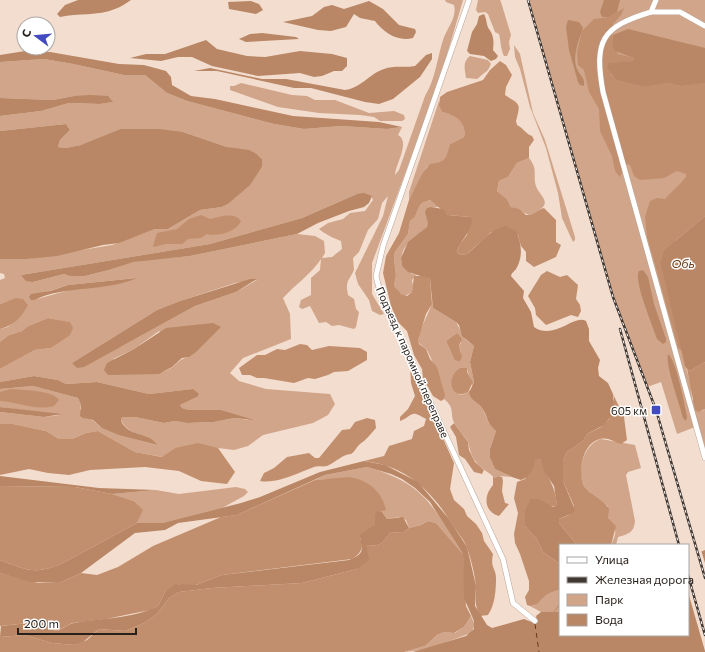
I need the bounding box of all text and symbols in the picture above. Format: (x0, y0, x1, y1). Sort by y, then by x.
north arrow (16, 16, 56, 56)
text: С (19, 27, 33, 39)
water label: Обь (671, 256, 695, 270)
street label: Подъезд к паромной переправе (374, 284, 452, 440)
place label: 605 км (611, 404, 647, 417)
marker: 605 км (650, 404, 662, 416)
legend (559, 544, 689, 636)
text: Улица (595, 552, 629, 566)
text: Железная дорога (595, 572, 694, 586)
text: Парк (595, 592, 624, 606)
scale bar (18, 610, 136, 636)
text: Вода (595, 612, 623, 626)
text: 200 m (24, 616, 59, 630)

